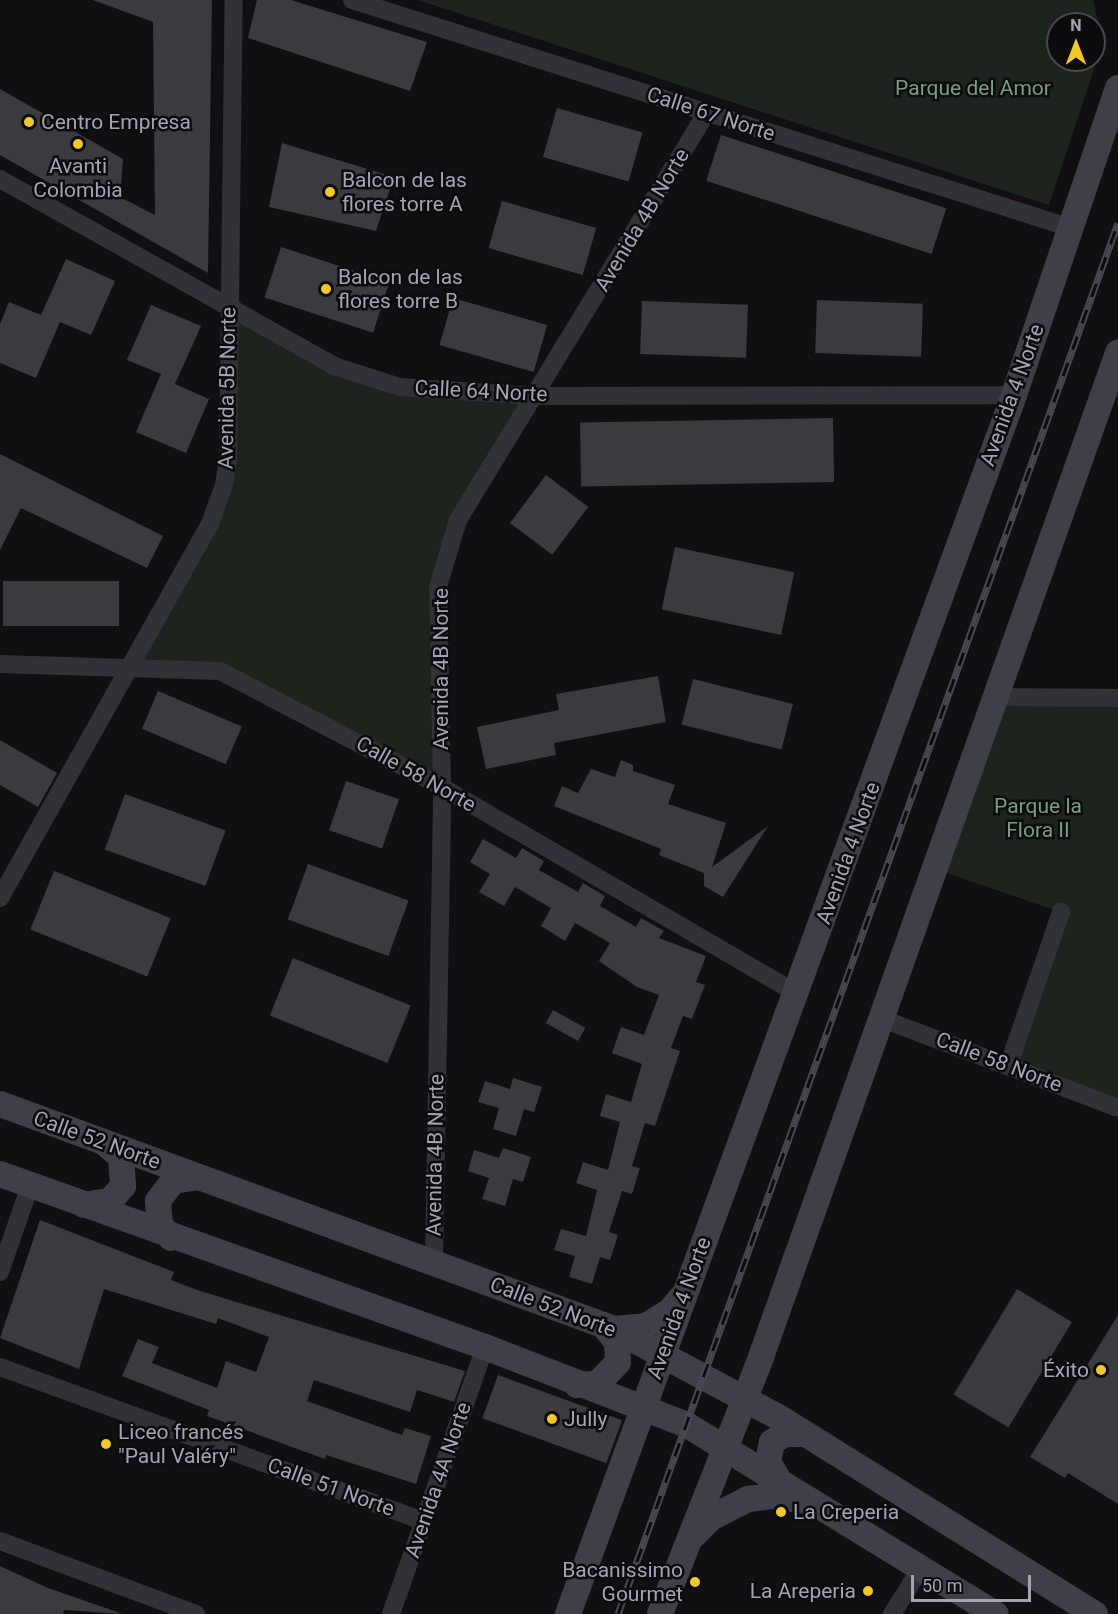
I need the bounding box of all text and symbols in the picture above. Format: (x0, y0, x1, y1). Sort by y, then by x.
north arrow (1046, 12, 1106, 72)
text: N (1070, 16, 1082, 35)
park label: Parque del Amor (895, 75, 1051, 101)
street label: Calle 67 Norte (644, 81, 778, 147)
place label: Centro Empresa (41, 109, 191, 135)
marker: Centro Empresa (22, 115, 36, 129)
marker: Avanti Colombia (71, 137, 85, 151)
street label: Avenida 4B Norte (589, 144, 695, 296)
place label: Avanti Colombia (33, 153, 123, 203)
place label: Balcon de las flores torre A (342, 167, 467, 217)
marker: Balcon de las flores torre A (323, 185, 337, 199)
place label: Balcon de las flores torre B (338, 264, 463, 314)
marker: Balcon de las flores torre B (319, 282, 333, 296)
street label: Avenida 5B Norte (213, 307, 241, 469)
street label: Avenida 4 Norte (975, 321, 1049, 469)
street label: Calle 64 Norte (414, 375, 548, 407)
street label: Avenida 4B Norte (428, 588, 454, 750)
street label: Calle 58 Norte (352, 731, 480, 817)
street label: Avenida 4 Norte (811, 779, 885, 927)
park label: Parque la Flora II (994, 793, 1082, 843)
street label: Calle 58 Norte (932, 1026, 1066, 1098)
street label: Avenida 4B Norte (421, 1074, 449, 1236)
street label: Calle 52 Norte (30, 1105, 164, 1175)
street label: Avenida 4 Norte (642, 1234, 716, 1382)
street label: Calle 52 Norte (486, 1271, 620, 1343)
place label: Éxito (1043, 1357, 1089, 1383)
marker: Éxito (1094, 1363, 1108, 1377)
street label: Avenida 4A Norte (400, 1399, 476, 1561)
place label: Jully (564, 1406, 607, 1432)
marker: Jully (545, 1412, 559, 1426)
place label: Liceo francés "Paul Valéry" (118, 1419, 244, 1469)
marker: Liceo francés "Paul Valéry" (99, 1437, 113, 1451)
street label: Calle 51 Norte (264, 1452, 398, 1522)
place label: La Creperia (793, 1499, 899, 1525)
marker: La Creperia (774, 1505, 788, 1519)
place label: Bacanissimo Gourmet (562, 1557, 683, 1607)
scale bar (914, 1563, 1034, 1601)
marker: Bacanissimo Gourmet (688, 1575, 702, 1589)
text: 50 m (922, 1575, 962, 1596)
place label: La Areperia (750, 1578, 856, 1604)
marker: La Areperia (861, 1584, 875, 1598)

